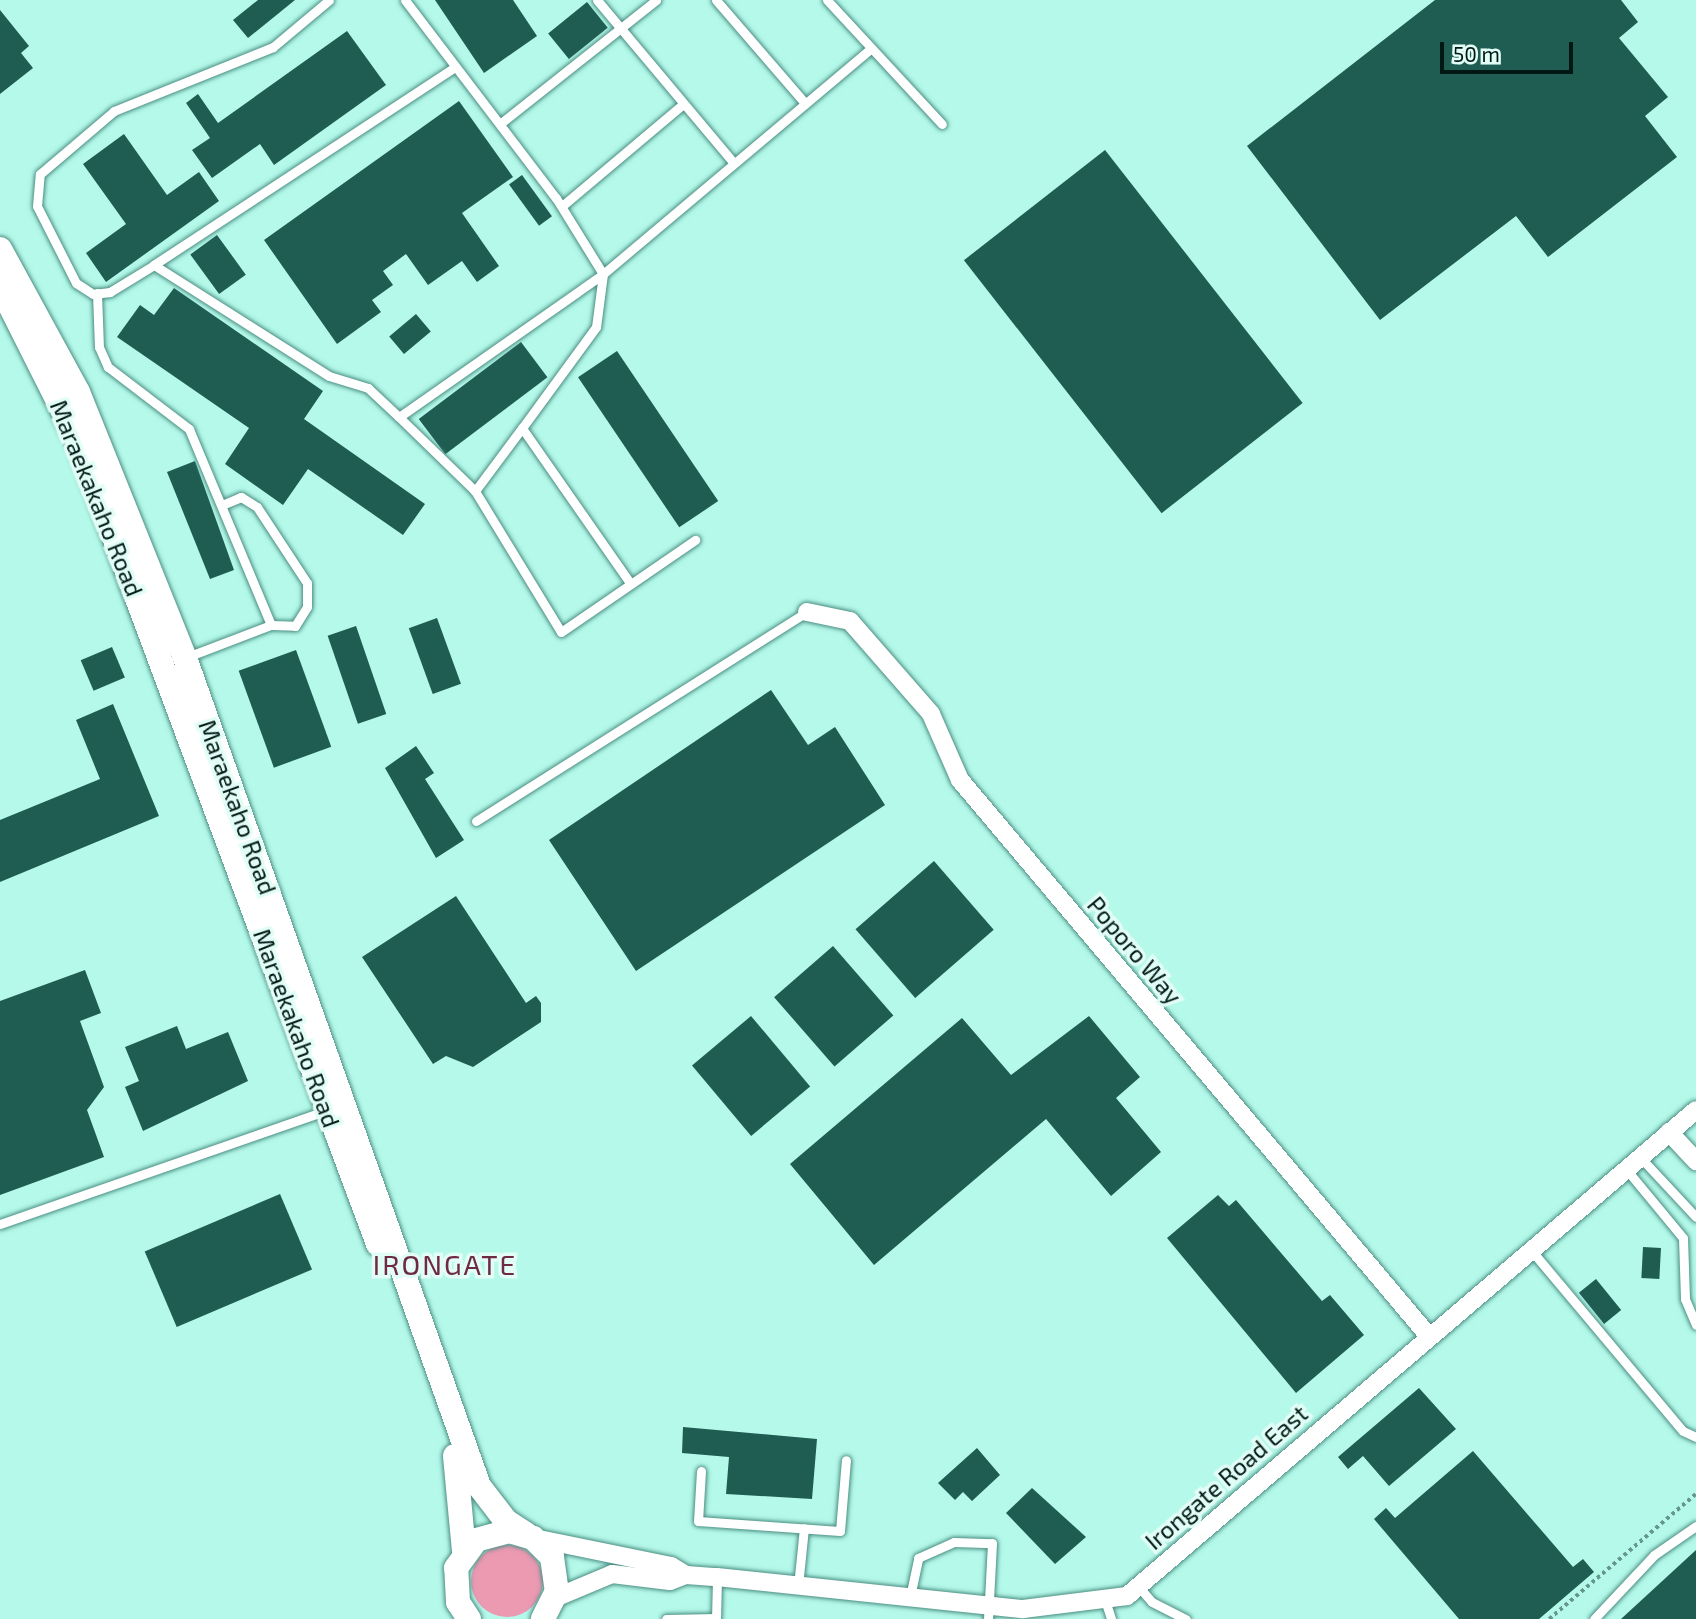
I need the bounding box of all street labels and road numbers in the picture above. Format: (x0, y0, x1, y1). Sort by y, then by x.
street label: Maraekakaho Road (45, 396, 149, 600)
street label: Maraekaho Road (193, 716, 283, 898)
street label: Poporo Way (1082, 890, 1188, 1010)
street label: Maraekakaho Road (248, 925, 346, 1131)
street label: Irongate Road East (1139, 1399, 1313, 1555)

